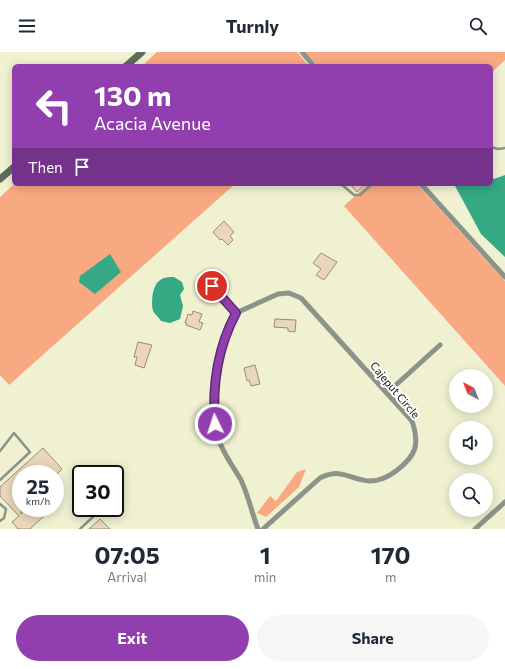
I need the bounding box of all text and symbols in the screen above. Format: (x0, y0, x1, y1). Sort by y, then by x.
icon: menu (16, 15, 38, 37)
text: Turnly (226, 15, 279, 37)
icon: search (467, 15, 489, 37)
text: 130 m (94, 78, 171, 112)
icon: left (28, 80, 80, 132)
text: Acacia Avenue (94, 112, 211, 134)
icon: arrive (71, 156, 93, 178)
text: Then (28, 158, 63, 176)
pin (195, 269, 229, 303)
icon: arrive (201, 275, 223, 297)
street label: Cajeput Circle (368, 359, 423, 421)
north arrow (449, 369, 493, 413)
map controls (449, 369, 493, 517)
position arrow (194, 403, 236, 445)
button: sound (449, 421, 493, 465)
speed limit sign: 30 (72, 465, 124, 517)
button: search (449, 473, 493, 517)
text: 25 (26, 474, 50, 498)
text: km/h (26, 495, 50, 507)
text: 07:05 (94, 540, 160, 569)
text: 1 (260, 540, 271, 569)
text: 170 (371, 540, 411, 569)
text: Arrival (107, 569, 147, 585)
text: min (254, 569, 276, 585)
text: m (385, 569, 396, 585)
button: Exit (16, 615, 249, 661)
button: Share (257, 615, 489, 661)

